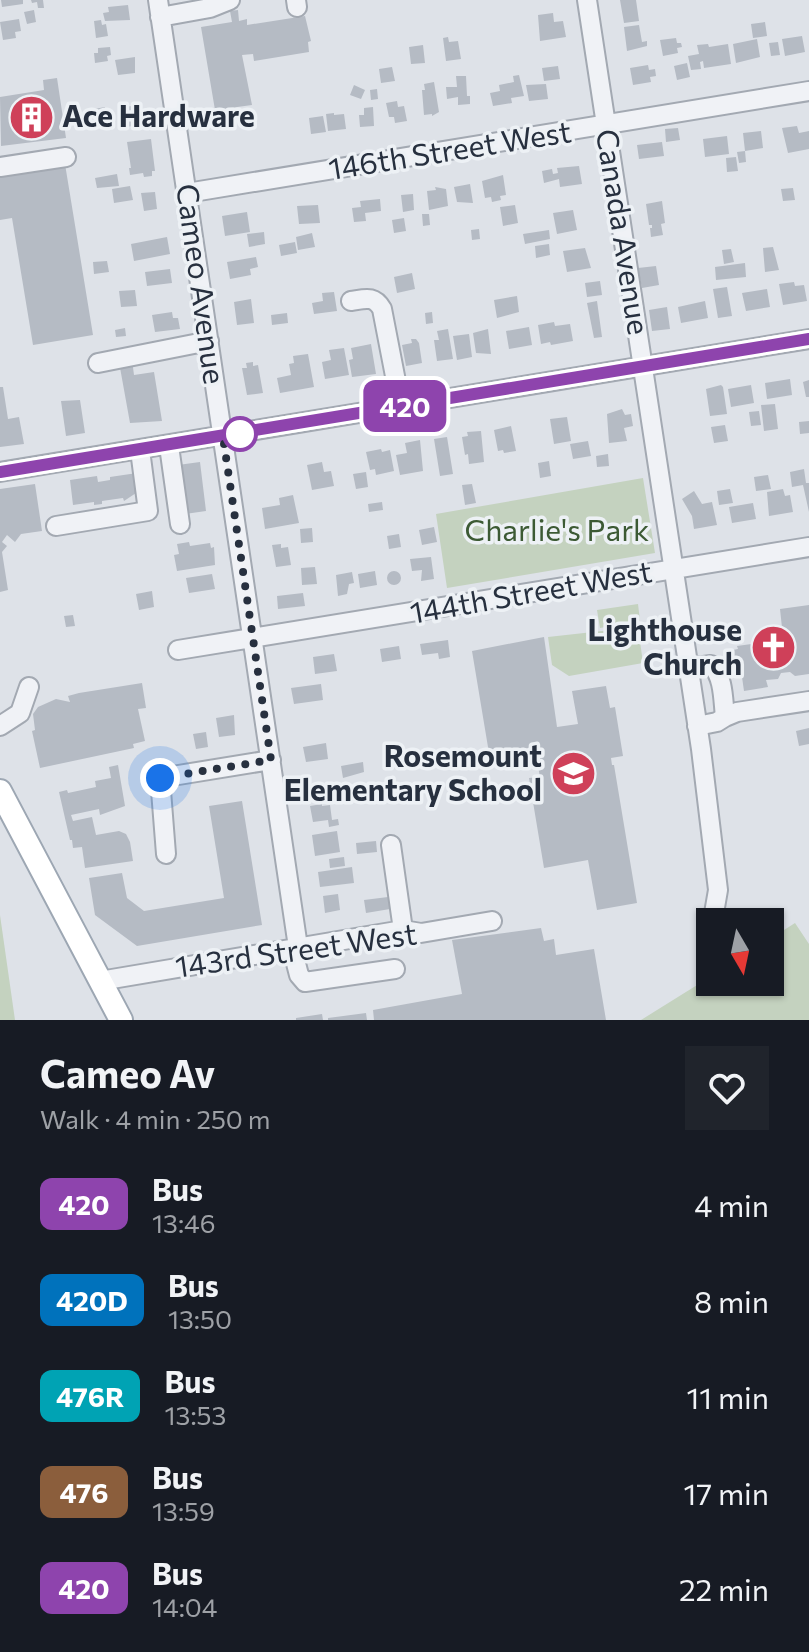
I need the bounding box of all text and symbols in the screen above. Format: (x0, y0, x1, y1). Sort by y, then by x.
building icon: Ace Hardware (7, 93, 55, 141)
place label: Ace Hardware (62, 96, 255, 133)
street label: 146th Street West (326, 111, 574, 186)
street label: Canada Avenue (590, 126, 659, 337)
street label: Cameo Avenue (170, 181, 235, 386)
line badge: 420 (359, 380, 451, 432)
text: 420 (379, 389, 431, 423)
unlabelled marker (223, 417, 257, 451)
park label: Charlie's Park (465, 510, 649, 547)
street label: 144th Street West (407, 551, 654, 630)
place label: Lighthouse Church (588, 610, 742, 681)
church icon: Lighthouse Church (749, 624, 797, 672)
place label: Rosemount Elementary School (284, 736, 542, 807)
school or university icon: Rosemount Elementary School (549, 750, 597, 798)
your location (140, 758, 180, 798)
north arrow (696, 908, 784, 996)
map controls (696, 908, 784, 996)
street label: 143rd Street West (173, 913, 419, 984)
button: heart (685, 1046, 769, 1130)
text: Cameo Av (40, 1049, 215, 1096)
text: Walk · 4 min · 250 m (40, 1103, 270, 1134)
text: Bus (152, 1170, 203, 1207)
text: 4 min (694, 1186, 769, 1223)
text: 420 (58, 1187, 110, 1221)
text: 13:46 (152, 1207, 215, 1238)
text: Bus (168, 1266, 219, 1303)
text: 8 min (694, 1282, 769, 1319)
text: 420D (56, 1283, 128, 1317)
text: 13:50 (168, 1303, 232, 1334)
text: Bus (164, 1362, 215, 1399)
text: 11 min (687, 1378, 769, 1415)
text: 476R (56, 1379, 124, 1413)
text: 13:53 (164, 1399, 226, 1430)
text: Bus (152, 1458, 203, 1495)
text: 17 min (684, 1474, 769, 1511)
text: 476 (59, 1475, 109, 1509)
text: 13:59 (152, 1495, 215, 1526)
text: Bus (152, 1554, 203, 1591)
text: 22 min (679, 1570, 769, 1607)
text: 420 (58, 1571, 110, 1605)
text: 14:04 (152, 1591, 217, 1622)

